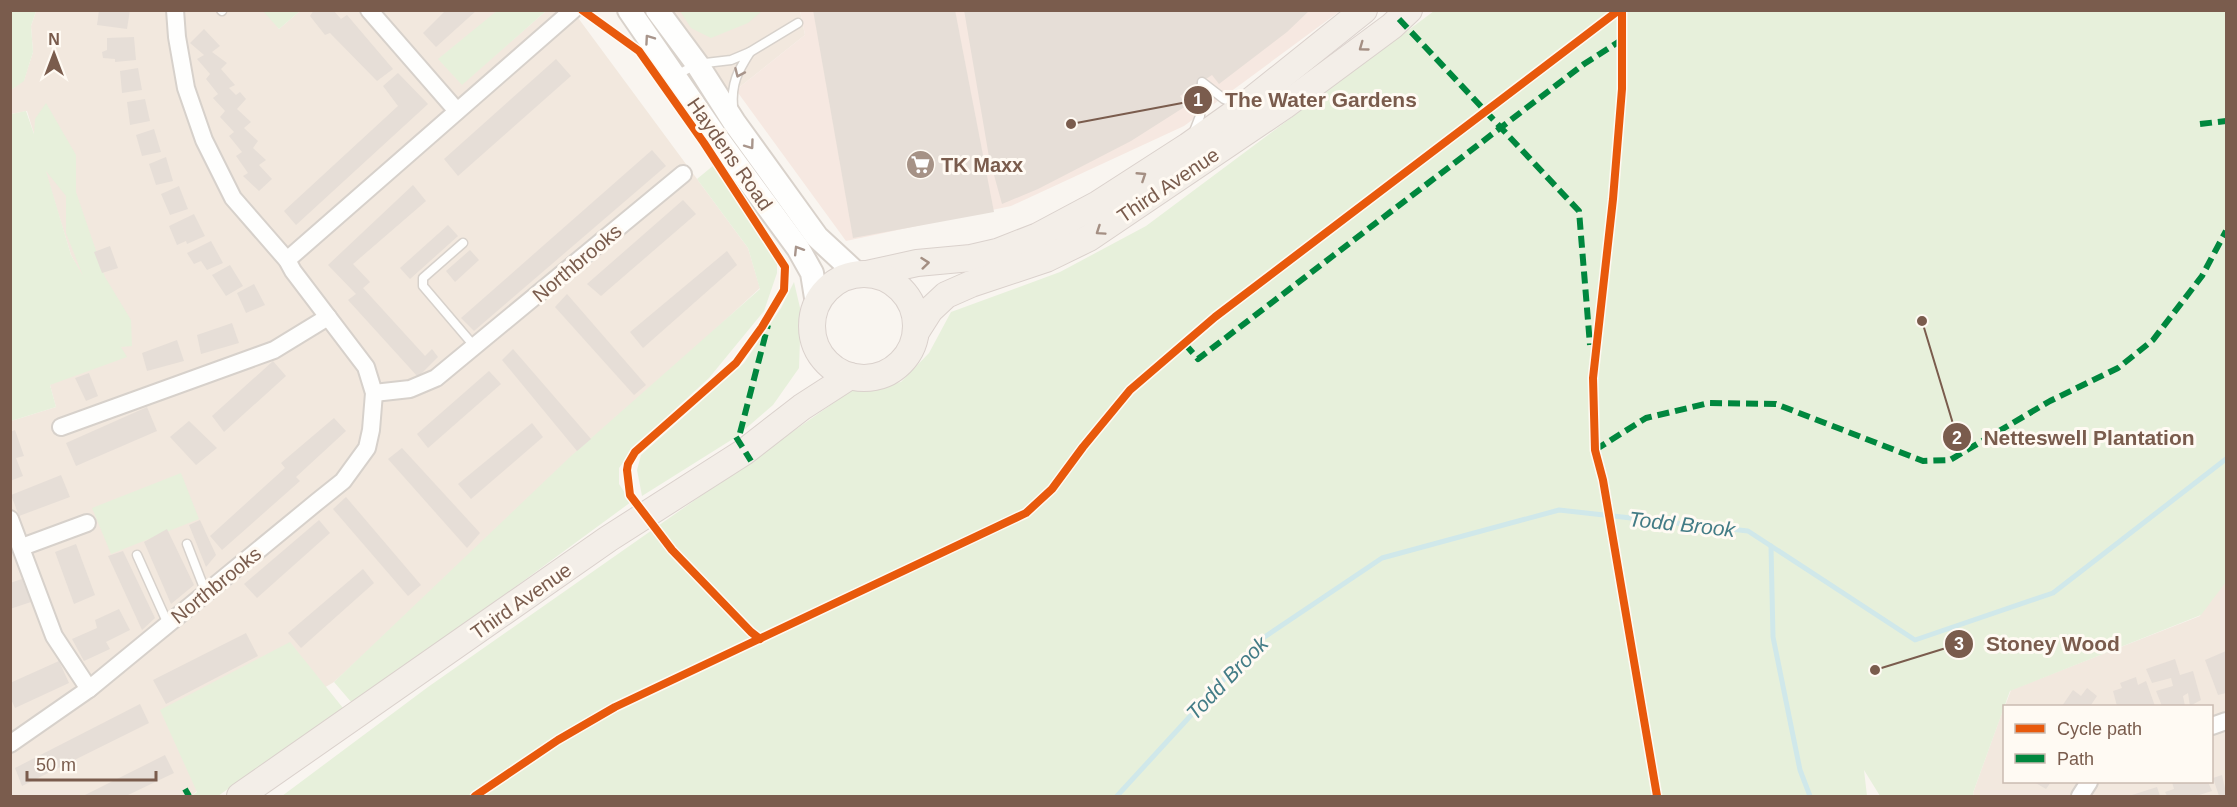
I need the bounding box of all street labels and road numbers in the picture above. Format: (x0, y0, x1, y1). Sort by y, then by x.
street label: Haydens Road (683, 93, 777, 215)
street label: Third Avenue (1113, 143, 1223, 227)
street label: Northbrooks (528, 220, 626, 306)
street label: Northbrooks (167, 542, 265, 628)
street label: Third Avenue (467, 558, 575, 644)

